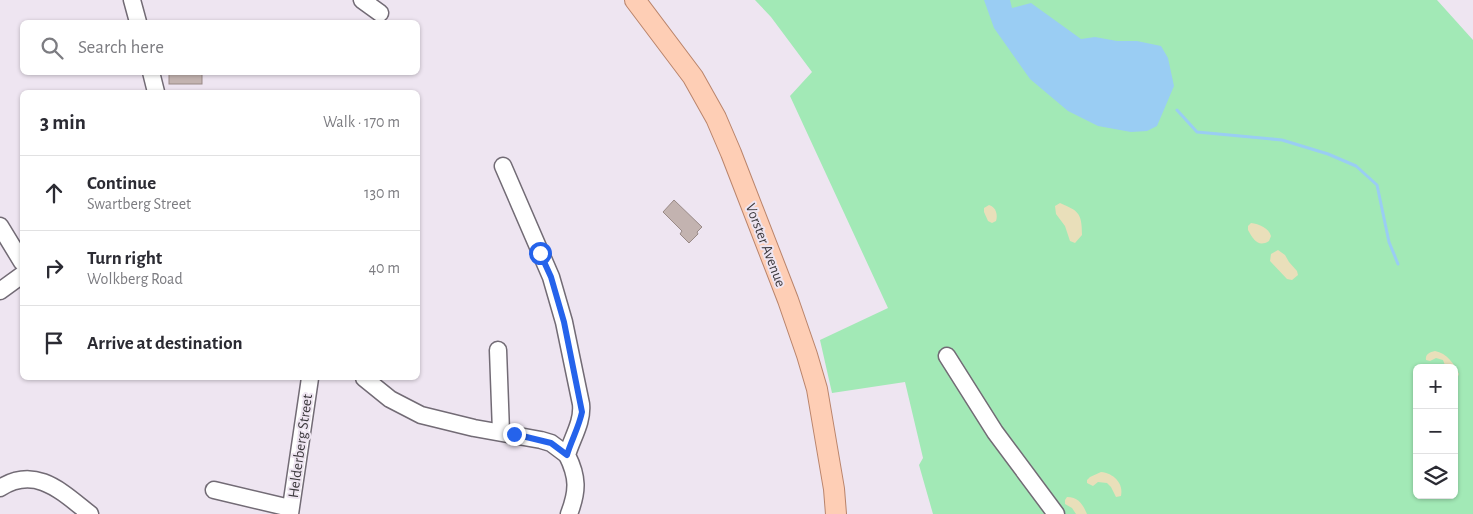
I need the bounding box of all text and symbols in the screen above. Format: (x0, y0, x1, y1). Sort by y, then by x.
search box (20, 20, 420, 75)
icon: search (38, 34, 66, 62)
text: Search here (78, 38, 164, 57)
text: 3 min (40, 112, 86, 133)
text: Walk · 170 m (323, 114, 400, 130)
text: Continue (87, 174, 156, 193)
icon: ahead (40, 179, 68, 207)
text: 130 m (364, 185, 400, 201)
text: Swartberg Street (87, 196, 191, 212)
street label: Vorster Avenue (743, 201, 788, 289)
route start (529, 242, 552, 265)
text: Turn right (87, 249, 162, 268)
icon: right (40, 254, 68, 282)
text: 40 m (368, 260, 400, 276)
text: Wolkberg Road (87, 271, 183, 287)
icon: arrive (40, 329, 68, 357)
text: Arrive at destination (87, 334, 243, 353)
map controls (1413, 364, 1458, 499)
button: + (1413, 364, 1458, 409)
street label: Helderberg Street (286, 393, 315, 499)
button: − (1413, 409, 1458, 454)
route end (503, 423, 526, 446)
button: layers (1413, 454, 1458, 499)

